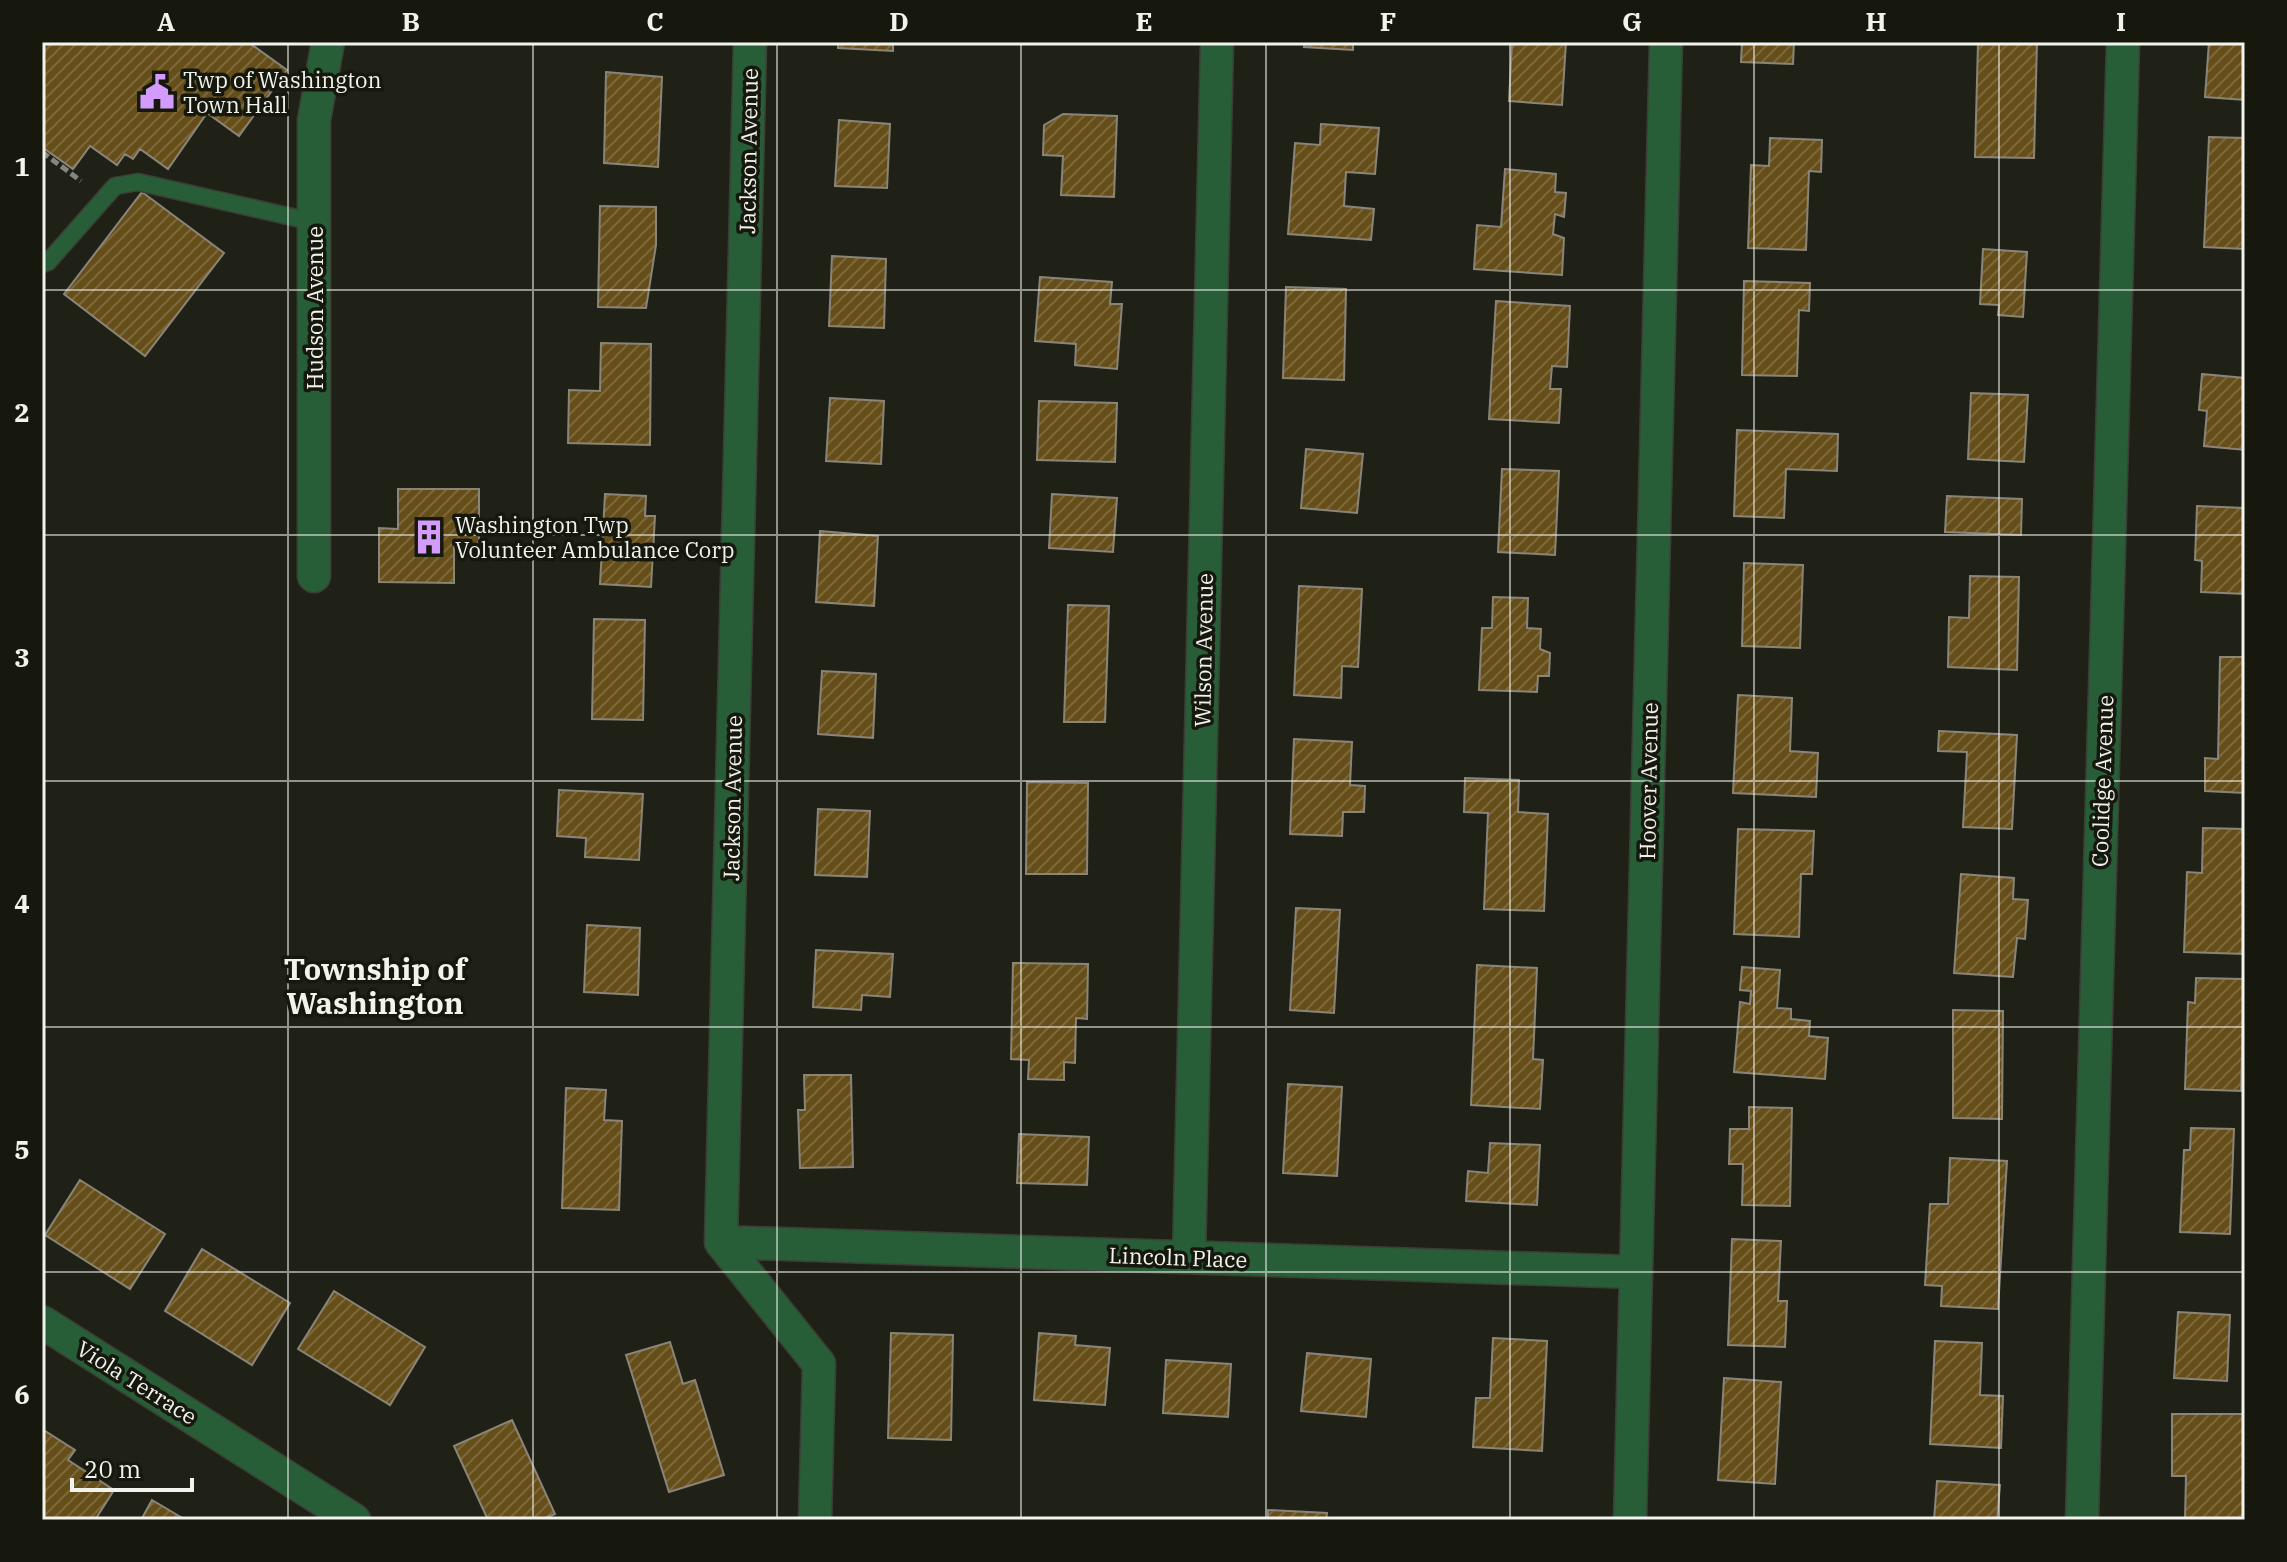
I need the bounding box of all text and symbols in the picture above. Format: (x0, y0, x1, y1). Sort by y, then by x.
text: A (157, 4, 175, 38)
text: B (402, 4, 420, 38)
text: C (646, 4, 664, 38)
text: D (889, 4, 909, 38)
text: E (1135, 4, 1153, 38)
text: F (1380, 4, 1396, 38)
text: G (1622, 4, 1642, 38)
text: H (1865, 4, 1887, 38)
text: I (2116, 4, 2126, 38)
place label: Twp of Washington Town Hall (183, 65, 382, 119)
street label: Jackson Avenue (732, 68, 764, 234)
public building icon: Twp of Washington Town Hall (138, 73, 176, 111)
text: 1 (14, 149, 30, 183)
street label: Hudson Avenue (300, 226, 329, 390)
text: 2 (14, 395, 30, 429)
place label: Washington Twp Volunteer Ambulance Corp (455, 510, 735, 564)
building icon: Washington Twp Volunteer Ambulance Corp (410, 518, 448, 556)
street label: Wilson Avenue (1187, 573, 1219, 727)
text: 3 (14, 640, 30, 674)
street label: Coolidge Avenue (2085, 695, 2119, 867)
street label: Hoover Avenue (1632, 702, 1664, 860)
street label: Jackson Avenue (716, 715, 748, 881)
text: 4 (14, 886, 30, 920)
district label: Township of Washington (284, 949, 469, 1022)
text: 5 (14, 1132, 30, 1166)
street label: Lincoln Place (1108, 1240, 1248, 1274)
street label: Viola Terrace (71, 1333, 203, 1431)
text: 6 (14, 1377, 30, 1411)
scale bar (72, 1442, 192, 1492)
text: 20 m (84, 1453, 141, 1485)

